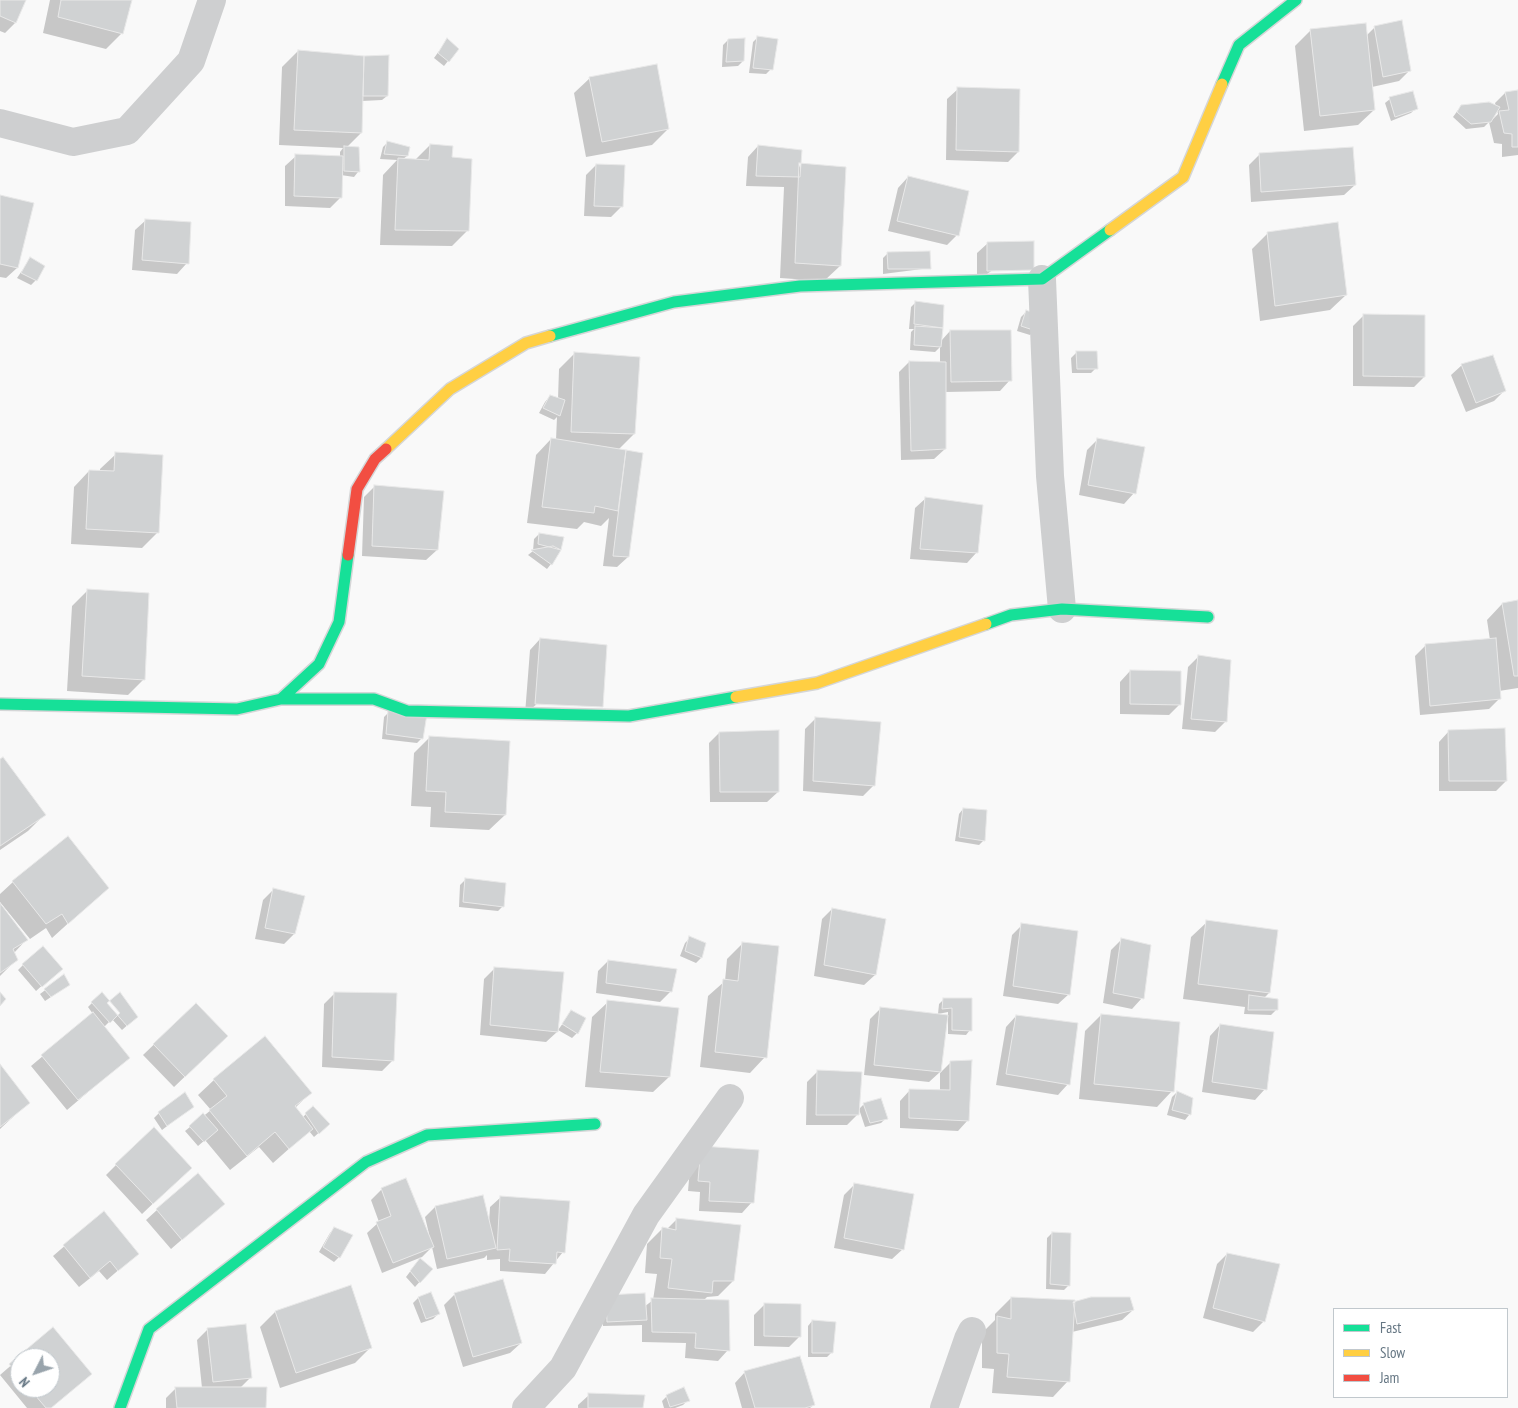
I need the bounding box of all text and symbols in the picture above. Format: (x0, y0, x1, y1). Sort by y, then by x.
legend (1333, 1308, 1508, 1398)
text: Fast (1380, 1318, 1401, 1337)
text: Slow (1380, 1343, 1405, 1362)
north arrow (10, 1348, 60, 1398)
text: Jam (1380, 1368, 1399, 1387)
text: N (15, 1373, 34, 1391)

